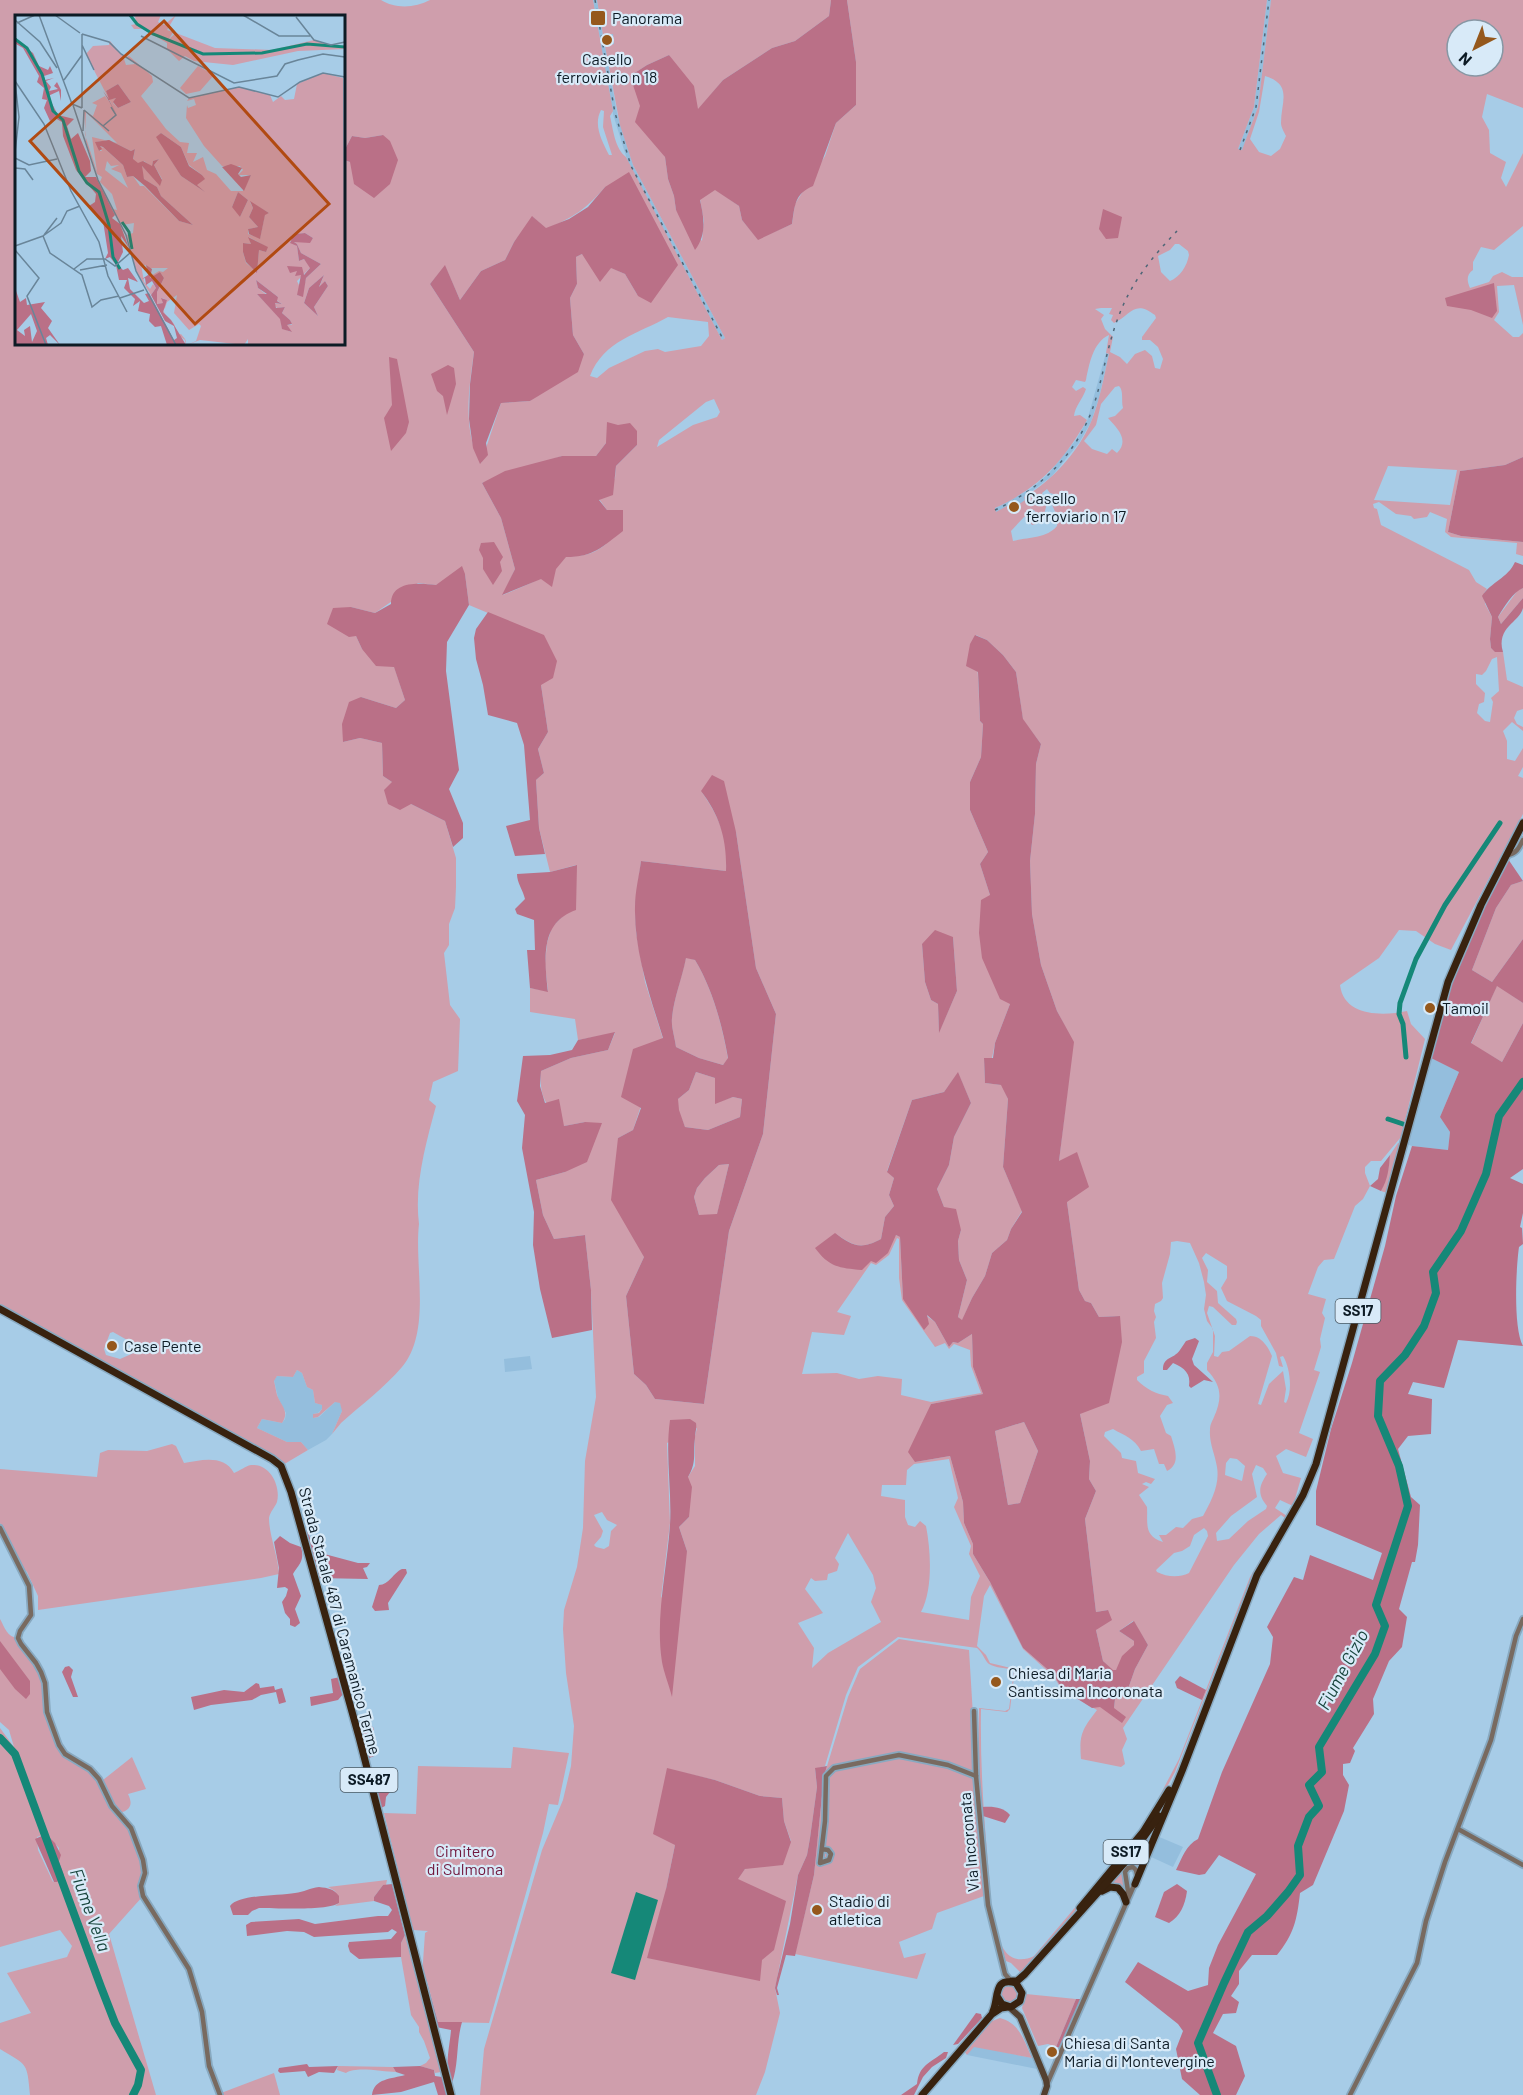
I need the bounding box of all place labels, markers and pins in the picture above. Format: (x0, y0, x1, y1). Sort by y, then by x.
place label: Panorama (612, 8, 682, 27)
marker: Panorama (589, 9, 607, 27)
marker: Casello ferroviario n 18 (600, 33, 614, 47)
place label: Casello ferroviario n 18 (557, 49, 657, 86)
place label: Casello ferroviario n 17 (1026, 488, 1127, 525)
marker: Casello ferroviario n 17 (1007, 500, 1021, 514)
place label: Tamoil (1442, 998, 1489, 1017)
marker: Tamoil (1423, 1001, 1437, 1015)
place label: Case Pente (124, 1336, 202, 1355)
marker: Case Pente (105, 1339, 119, 1353)
place label: Chiesa di Maria Santissima Incoronata (1008, 1663, 1163, 1700)
marker: Chiesa di Maria Santissima Incoronata (989, 1675, 1003, 1689)
place label: Stadio di atletica (829, 1891, 890, 1928)
marker: Stadio di atletica (810, 1903, 824, 1917)
place label: Chiesa di Santa Maria di Montevergine (1064, 2033, 1215, 2070)
marker: Chiesa di Santa Maria di Montevergine (1045, 2045, 1059, 2059)

